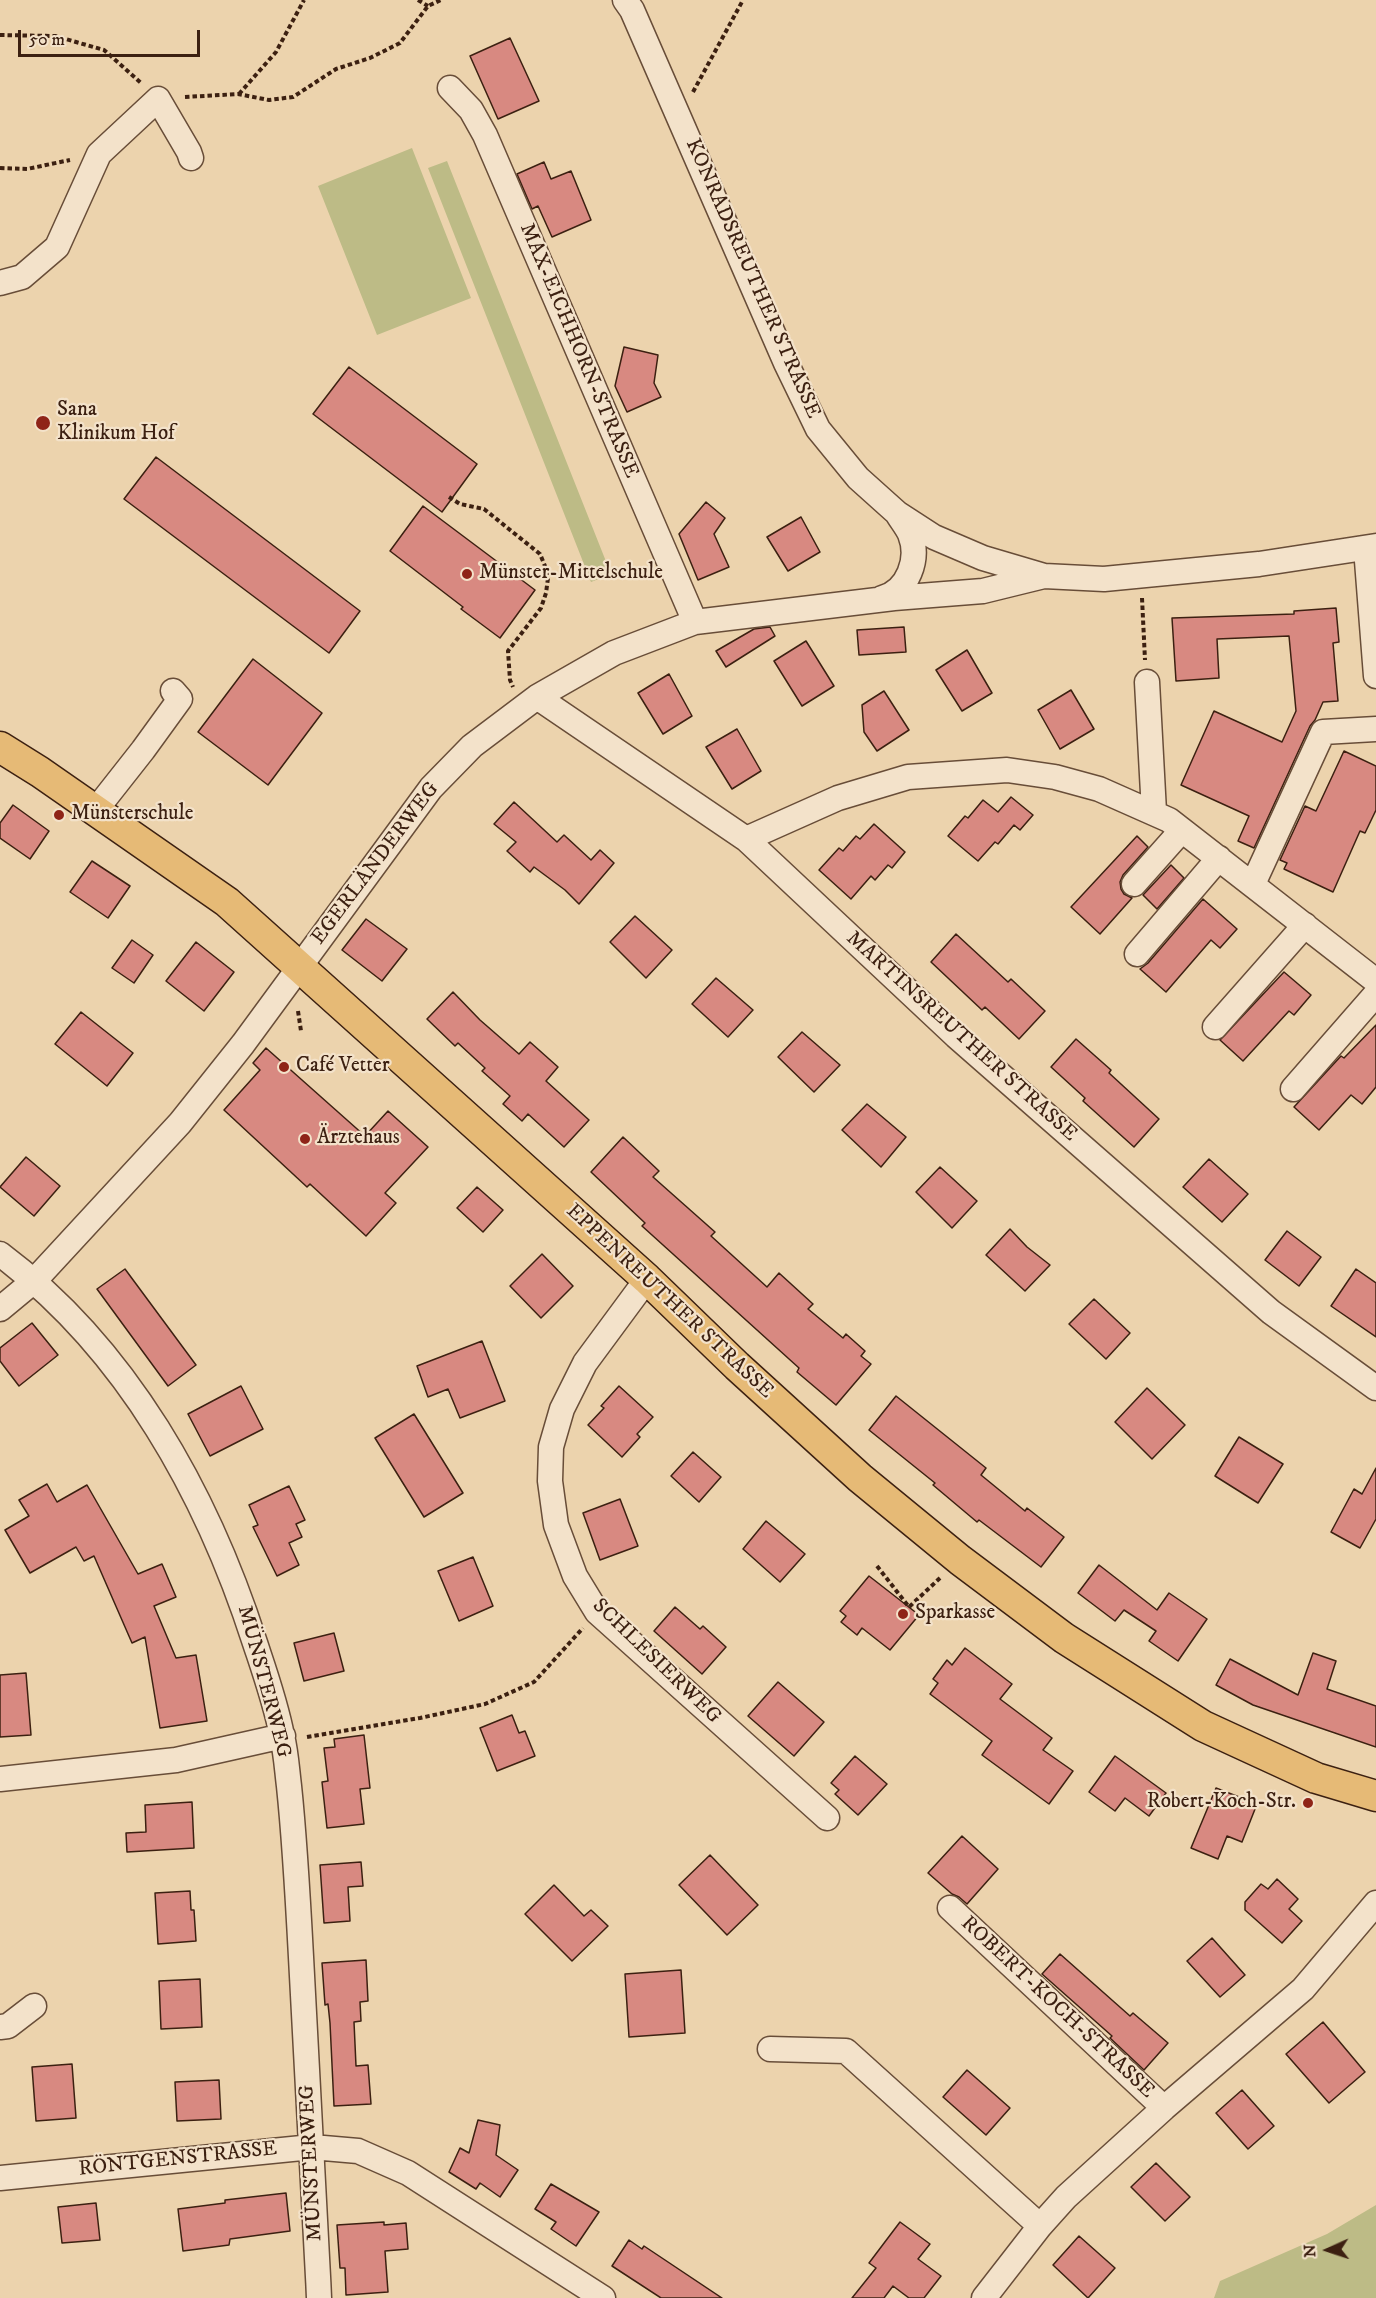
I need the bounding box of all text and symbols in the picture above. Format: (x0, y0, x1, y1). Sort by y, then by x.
scale bar (21, 18, 202, 56)
text: 50 m (29, 29, 65, 51)
street label: KONRADSREUTHER STRASSE (679, 135, 825, 423)
street label: MAX-EICHHORN-STRASSE (513, 220, 643, 482)
place label: Sana Klinikum Hof (57, 398, 175, 448)
marker: Sana Klinikum Hof (34, 414, 52, 432)
place label: Münster-Mittelschule (479, 561, 663, 587)
marker: Münster-Mittelschule (460, 567, 474, 581)
street label: EGERLÄNDERWEG (307, 778, 445, 950)
place label: Münsterschule (71, 802, 193, 828)
marker: Münsterschule (52, 808, 66, 822)
street label: MARTINSREUTHER STRASSE (840, 927, 1082, 1147)
place label: Café Vetter (296, 1054, 390, 1080)
marker: Café Vetter (277, 1060, 291, 1074)
place label: Ärztehaus (317, 1126, 400, 1152)
marker: Ärztehaus (298, 1132, 312, 1146)
street label: EPPENREUTHER STRASSE (560, 1199, 778, 1405)
street label: SCHLESIERWEG (586, 1594, 726, 1730)
place label: Sparkasse (915, 1601, 995, 1627)
street label: MÜNSTERWEG (231, 1603, 295, 1761)
marker: Sparkasse (896, 1607, 910, 1621)
place label: Robert-Koch-Str. (1147, 1790, 1296, 1816)
marker: Robert-Koch-Str. (1301, 1796, 1315, 1810)
street label: ROBERT-KOCH-STRASSE (955, 1912, 1159, 2104)
street label: MÜNSTERWEG (295, 2084, 329, 2242)
street label: RÖNTGENSTRASSE (78, 2137, 278, 2183)
north arrow (1298, 2220, 1358, 2280)
text: N (1300, 2244, 1320, 2258)

